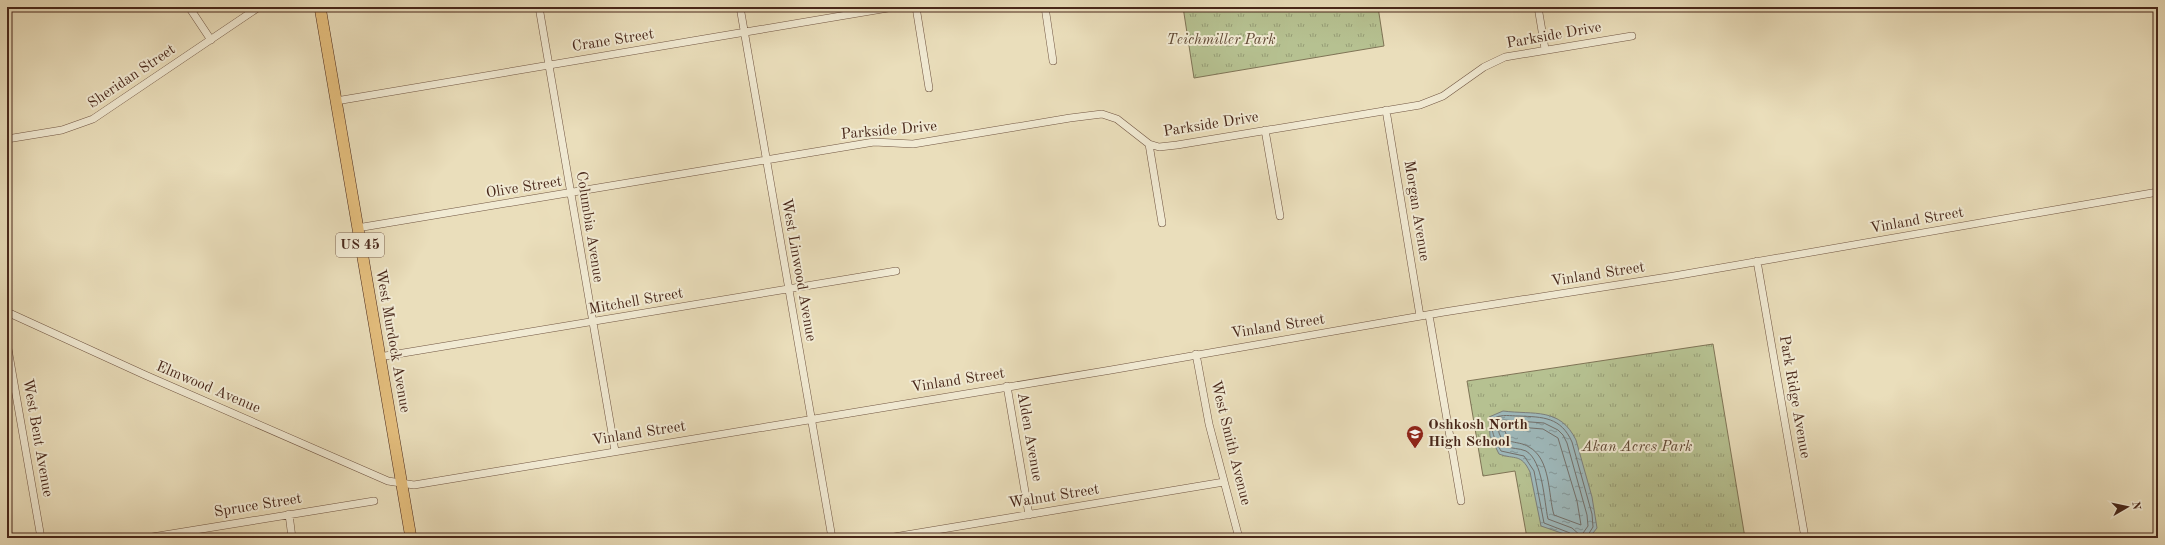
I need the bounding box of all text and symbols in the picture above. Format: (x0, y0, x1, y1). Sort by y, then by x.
street label: Parkside Drive (1505, 20, 1603, 52)
street label: Crane Street (571, 27, 655, 55)
park label: Teichmiller Park (1166, 33, 1276, 48)
street label: Sheridan Street (86, 42, 178, 112)
street label: Parkside Drive (1162, 110, 1260, 140)
street label: Parkside Drive (840, 119, 938, 143)
street label: Morgan Avenue (1401, 160, 1431, 262)
street label: Columbia Avenue (573, 170, 605, 284)
street label: Olive Street (485, 175, 563, 201)
street label: West Linwood Avenue (778, 197, 818, 343)
street label: Vinland Street (1869, 205, 1965, 237)
road number: US 45 (336, 233, 384, 257)
street label: Vinland Street (1550, 260, 1646, 290)
street label: West Murdock Avenue (372, 268, 412, 414)
street label: Mitchell Street (588, 286, 684, 318)
street label: Vinland Street (1230, 312, 1326, 342)
street label: Park Ridge Avenue (1776, 334, 1812, 460)
street label: Elmwood Avenue (154, 359, 262, 417)
street label: Vinland Street (910, 366, 1006, 396)
street label: West Bent Avenue (19, 378, 55, 498)
street label: West Smith Avenue (1207, 379, 1253, 507)
street label: Alden Avenue (1014, 391, 1044, 483)
place label: Oshkosh North High School (1428, 418, 1528, 450)
street label: Vinland Street (591, 419, 687, 449)
school or university icon: Oshkosh North High School (1405, 424, 1425, 449)
park label: Akan Acres Park (1581, 440, 1692, 455)
street label: Walnut Street (1008, 482, 1100, 512)
north arrow (2107, 487, 2147, 527)
street label: Spruce Street (213, 492, 303, 520)
text: N (2129, 501, 2142, 511)

